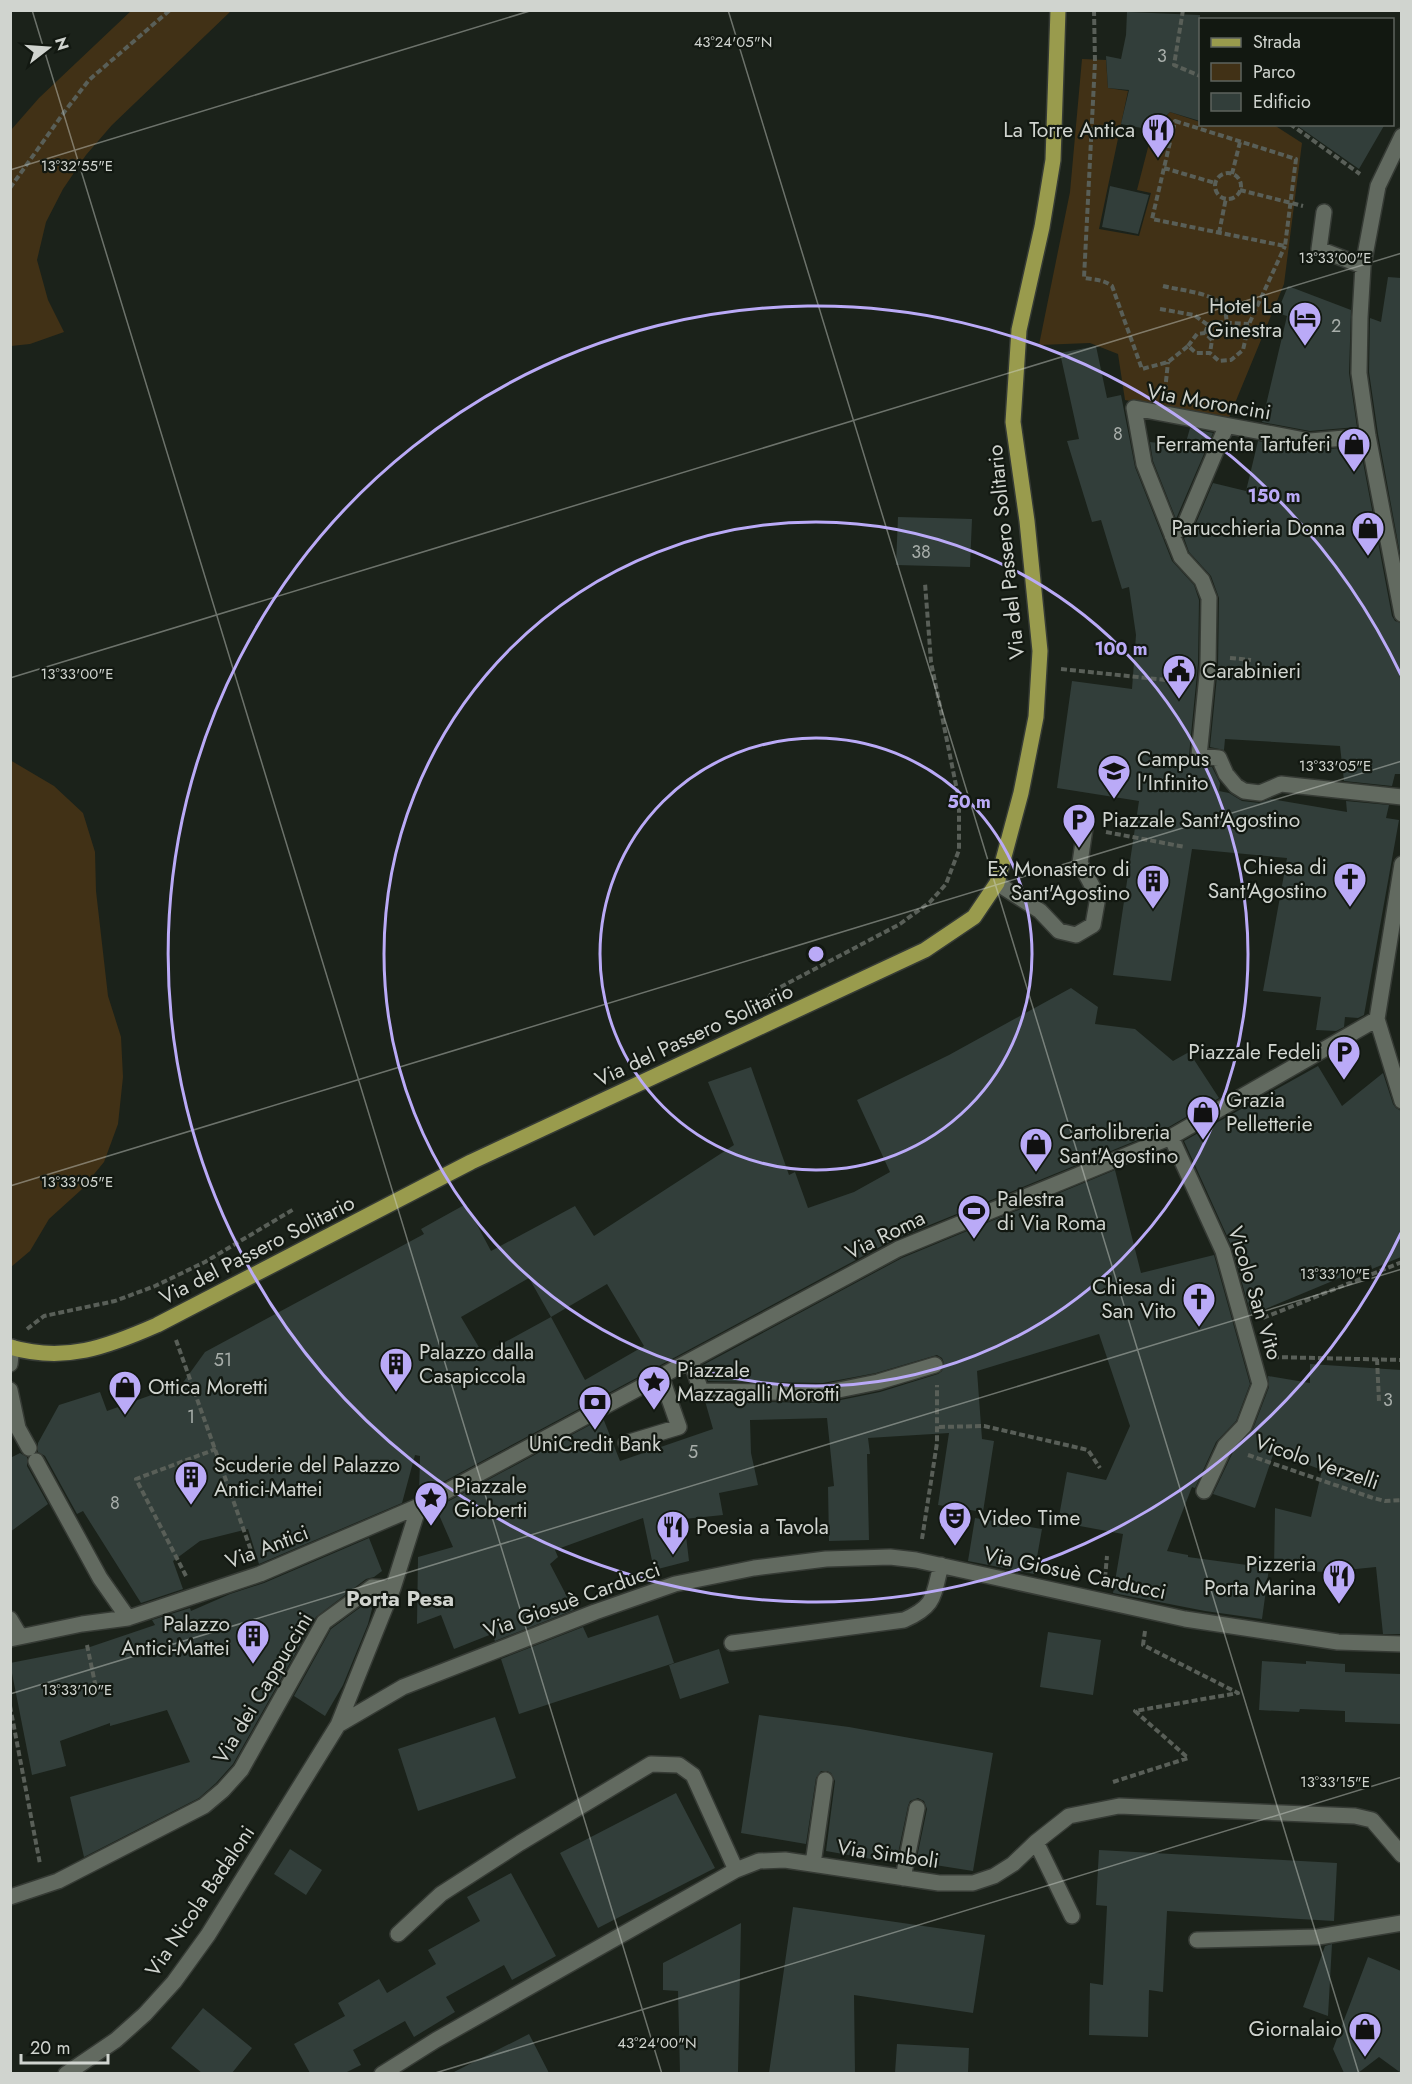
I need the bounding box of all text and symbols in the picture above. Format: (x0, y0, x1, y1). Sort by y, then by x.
north arrow (18, 18, 78, 78)
legend (1199, 18, 1394, 126)
text: Strada (1253, 29, 1301, 55)
text: 43°24'05"N (694, 31, 772, 53)
text: N (49, 34, 75, 53)
house number: 3 (1157, 43, 1167, 69)
text: Parco (1253, 59, 1295, 85)
text: Edificio (1253, 89, 1311, 115)
restaurant icon: La Torre Antica (1140, 112, 1176, 159)
place label: La Torre Antica (1003, 115, 1135, 145)
text: 13°32'55"E (41, 155, 113, 177)
text: 13°33'00"E (1299, 247, 1372, 269)
place label: Hotel La Ginestra (1208, 291, 1282, 345)
hotel icon: Hotel La Ginestra (1287, 300, 1323, 347)
house number: 2 (1331, 313, 1341, 339)
street label: Via Moroncini (1145, 376, 1273, 428)
house number: 8 (1113, 421, 1123, 447)
shop icon: Ferramenta Tartuferi (1336, 426, 1372, 473)
place label: Ferramenta Tartuferi (1156, 429, 1331, 459)
street label: Via del Passero Solitario (980, 443, 1032, 661)
text: 150 m (1248, 483, 1300, 509)
shop icon: Parucchieria Donna (1350, 510, 1386, 557)
place label: Parucchieria Donna (1171, 513, 1345, 543)
house number: 38 (911, 539, 931, 565)
text: 100 m (1094, 636, 1148, 662)
public building icon: Carabinieri (1161, 653, 1197, 700)
place label: Carabinieri (1202, 656, 1301, 686)
text: 13°33'00"E (41, 663, 114, 685)
place label: Campus l'Infinito (1137, 744, 1209, 798)
school or university icon: Campus l'Infinito (1096, 753, 1132, 800)
text: 13°33'05"E (1299, 755, 1371, 777)
text: 50 m (947, 789, 991, 815)
parking icon: Piazzale Sant'Agostino (1061, 802, 1097, 849)
place label: Piazzale Sant'Agostino (1102, 805, 1300, 835)
place label: Chiesa di Sant'Agostino (1208, 852, 1327, 906)
place label: Ex Monastero di Sant'Agostino (987, 854, 1130, 908)
church icon: Chiesa di Sant'Agostino (1332, 861, 1368, 908)
building icon: Ex Monastero di Sant'Agostino (1135, 863, 1171, 910)
centre of rings (806, 944, 826, 964)
street label: Via del Passero Solitario (590, 976, 798, 1094)
parking icon: Piazzale Fedeli (1326, 1034, 1362, 1081)
place label: Piazzale Fedeli (1188, 1037, 1321, 1067)
place label: Grazia Pelletterie (1226, 1085, 1313, 1139)
shop icon: Grazia Pelletterie (1185, 1094, 1221, 1141)
place label: Cartolibreria Sant'Agostino (1059, 1117, 1178, 1171)
shop icon: Cartolibreria Sant'Agostino (1018, 1126, 1054, 1173)
text: 13°33'05"E (41, 1171, 113, 1193)
place label: Palestra di Via Roma (997, 1184, 1106, 1238)
street label: Via del Passero Solitario (154, 1188, 360, 1312)
sports icon: Palestra di Via Roma (956, 1193, 992, 1240)
street label: Via Roma (840, 1203, 930, 1267)
street label: Vicolo San Vito (1220, 1223, 1290, 1363)
text: 13°33'10"E (1300, 1263, 1370, 1285)
place label: Chiesa di San Vito (1092, 1272, 1176, 1326)
church icon: Chiesa di San Vito (1181, 1281, 1217, 1328)
place label: Palazzo dalla Casapiccola (419, 1337, 534, 1391)
building icon: Palazzo dalla Casapiccola (378, 1346, 414, 1393)
house number: 51 (214, 1347, 232, 1373)
place label: Piazzale Mazzagalli Morotti (677, 1355, 840, 1409)
place icon: Piazzale Mazzagalli Morotti (636, 1364, 672, 1411)
shop icon: Ottica Moretti (107, 1369, 143, 1416)
place label: Ottica Moretti (148, 1372, 268, 1402)
bank icon: UniCredit Bank (577, 1384, 613, 1431)
house number: 3 (1383, 1387, 1393, 1413)
house number: 1 (187, 1404, 195, 1430)
street label: Vicolo Verzelli (1251, 1427, 1383, 1497)
place label: UniCredit Bank (529, 1429, 662, 1459)
house number: 5 (688, 1439, 698, 1465)
place label: Scuderie del Palazzo Antici-Mattei (214, 1450, 400, 1504)
building icon: Scuderie del Palazzo Antici-Mattei (173, 1459, 209, 1506)
place label: Piazzale Gioberti (454, 1471, 528, 1525)
place icon: Piazzale Gioberti (413, 1480, 449, 1527)
house number: 8 (110, 1490, 120, 1516)
theatre icon: Video Time (937, 1500, 973, 1547)
place label: Video Time (978, 1503, 1080, 1533)
restaurant icon: Poesia a Tavola (655, 1509, 691, 1556)
place label: Poesia a Tavola (696, 1512, 829, 1542)
street label: Via Antici (221, 1517, 313, 1577)
street label: Via Giosuè Carducci (981, 1539, 1169, 1607)
place label: Pizzeria Porta Marina (1204, 1549, 1316, 1603)
street label: Via Giosuè Carducci (480, 1554, 664, 1646)
restaurant icon: Pizzeria Porta Marina (1321, 1558, 1357, 1605)
district label: Porta Pesa (346, 1582, 454, 1614)
street label: Via dei Cappuccini (206, 1607, 320, 1769)
place label: Palazzo Antici-Mattei (121, 1609, 230, 1663)
building icon: Palazzo Antici-Mattei (235, 1618, 271, 1665)
text: 13°33'10"E (42, 1679, 112, 1701)
text: 13°33'15"E (1300, 1771, 1370, 1793)
street label: Via Nicola Badaloni (138, 1819, 262, 1983)
street label: Via Simboli (835, 1832, 941, 1876)
shop icon: Giornalaio (1347, 2011, 1383, 2058)
place label: Giornalaio (1249, 2014, 1342, 2044)
scale bar (21, 2027, 108, 2065)
text: 43°24'00"N (617, 2032, 697, 2054)
text: 20 m (30, 2035, 70, 2061)

